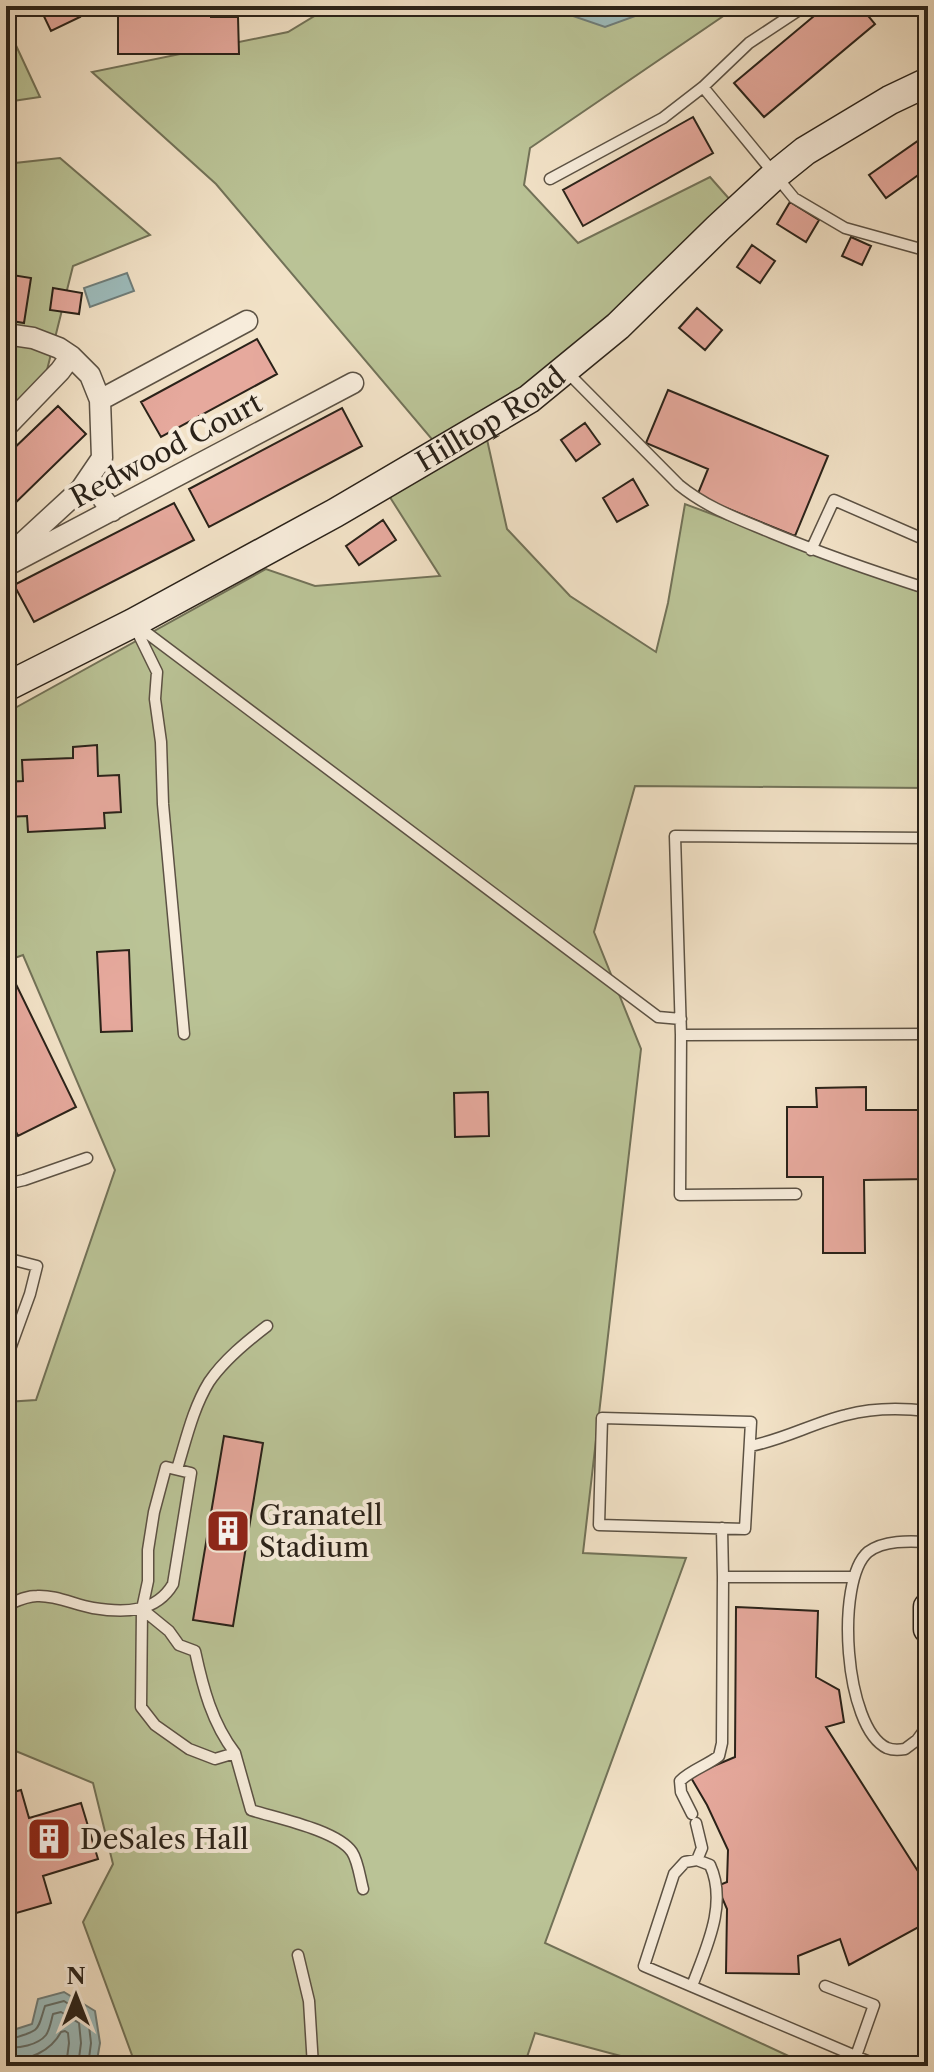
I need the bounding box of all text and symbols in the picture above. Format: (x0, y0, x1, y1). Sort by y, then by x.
street label: Hilltop Road (410, 359, 572, 479)
street label: Redwood Court (65, 385, 268, 515)
place label: Granatell Stadium (259, 1498, 383, 1564)
building icon: Granatell Stadium (204, 1507, 252, 1555)
building icon: DeSales Hall (25, 1815, 73, 1863)
place label: DeSales Hall (80, 1822, 249, 1856)
north arrow (36, 1956, 116, 2036)
text: N (66, 1963, 86, 1990)

